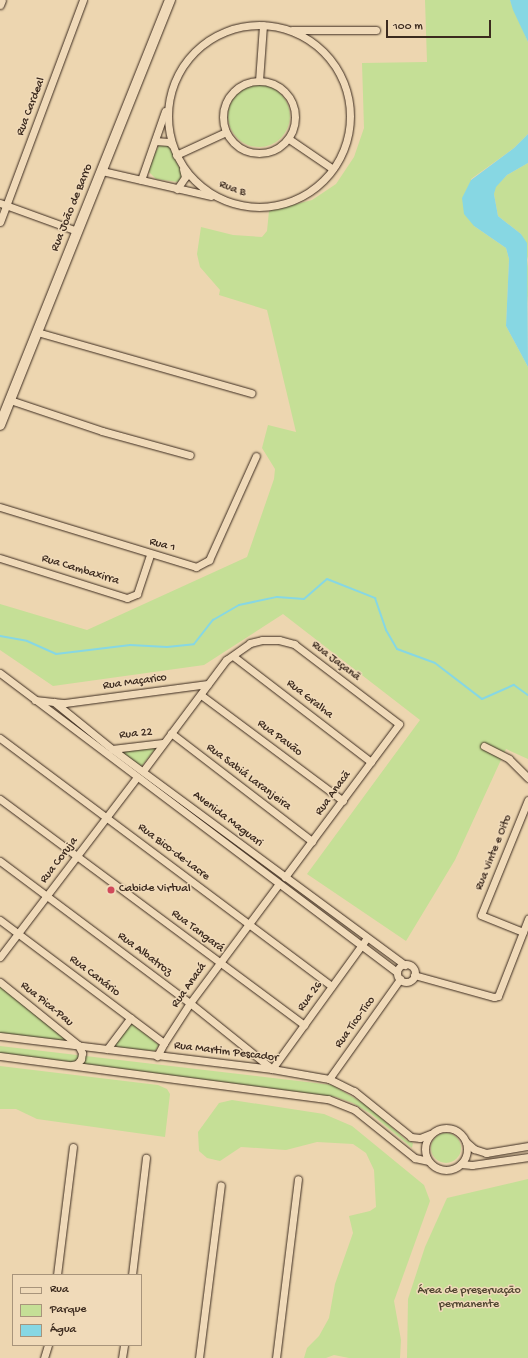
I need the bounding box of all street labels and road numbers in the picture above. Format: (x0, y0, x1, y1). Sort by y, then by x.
street label: Rua Cardeal (14, 76, 50, 138)
street label: Rua João de Barro (49, 162, 97, 254)
street label: Rua B (217, 179, 247, 201)
street label: Rua 1 (147, 536, 177, 556)
street label: Rua Cambaxirra (40, 552, 120, 590)
street label: Rua Jaçanã (308, 639, 362, 685)
street label: Rua Maçarico (102, 671, 168, 695)
street label: Rua Gralha (283, 677, 335, 723)
street label: Rua Pavão (254, 717, 304, 761)
street label: Rua 22 (119, 726, 153, 744)
street label: Rua Sabiá Laranjeira (203, 741, 293, 815)
street label: Rua Anacã (313, 769, 355, 819)
street label: Avenida Maguari (189, 789, 265, 851)
street label: Rua Vinte e Oito (473, 813, 517, 893)
street label: Rua Bico-de-Lacre (134, 821, 212, 885)
street label: Rua Coruja (38, 835, 82, 887)
street label: Rua Tangará (168, 907, 226, 957)
street label: Rua Albatroz (114, 930, 174, 980)
street label: Rua Canário (66, 953, 122, 1001)
street label: Rua Anacá (169, 961, 211, 1011)
street label: Rua Pica-Pau (17, 979, 75, 1031)
street label: Rua 26 (295, 979, 327, 1015)
street label: Rua Tico-Tico (332, 994, 380, 1052)
street label: Rua Martim Pescador (173, 1039, 279, 1067)

